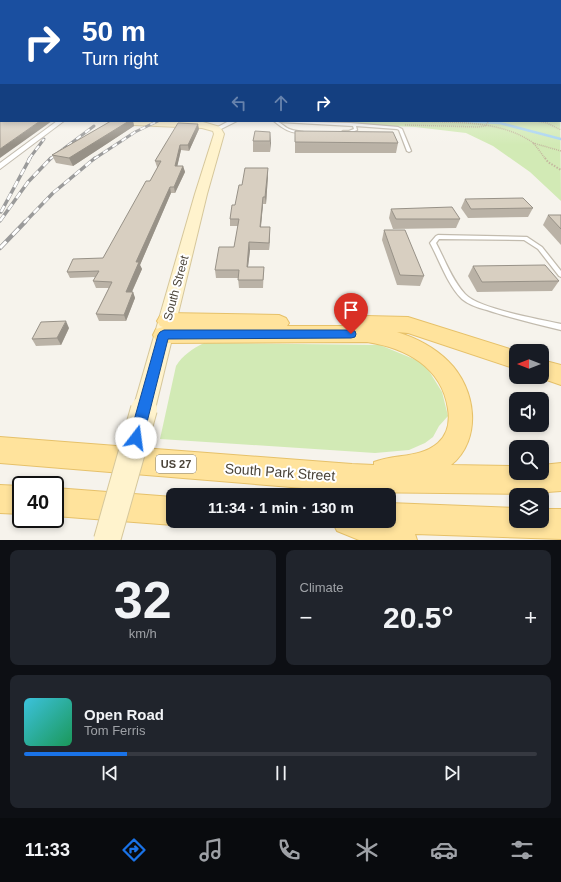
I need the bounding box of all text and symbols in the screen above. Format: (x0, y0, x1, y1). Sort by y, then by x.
icon: right (16, 16, 68, 68)
text: 50 m (82, 16, 146, 47)
text: Turn right (82, 49, 158, 69)
icon: left (228, 92, 250, 114)
icon: ahead (270, 92, 292, 114)
icon: right (312, 92, 334, 114)
street label: South Street (161, 253, 192, 322)
pin (334, 293, 368, 334)
icon: arrive (340, 299, 362, 321)
north arrow (509, 344, 549, 384)
map controls (509, 344, 549, 528)
button: sound (509, 392, 549, 432)
position arrow (115, 417, 157, 459)
button: search (509, 440, 549, 480)
road number: US 27 (156, 455, 196, 473)
street label: South Park Street (224, 460, 336, 484)
speed limit sign: 40 (12, 476, 64, 528)
button: layers (509, 488, 549, 528)
text: 11:34 · 1 min · 130 m (208, 499, 354, 516)
text: 32 (114, 571, 172, 629)
text: Climate (300, 580, 344, 595)
text: 20.5° (383, 601, 453, 634)
text: − (300, 605, 312, 630)
text: + (524, 605, 537, 630)
text: km/h (129, 626, 157, 641)
text: Open Road (84, 706, 164, 723)
text: Tom Ferris (84, 723, 145, 738)
icon: previous (99, 762, 121, 784)
icon: pause (270, 762, 292, 784)
icon: next (441, 762, 463, 784)
icon: directions (120, 836, 148, 864)
icon: music (197, 836, 225, 864)
icon: phone (275, 836, 303, 864)
icon: climate (353, 836, 381, 864)
icon: car (430, 836, 458, 864)
icon: filters (508, 836, 536, 864)
text: 11:33 (25, 840, 70, 860)

